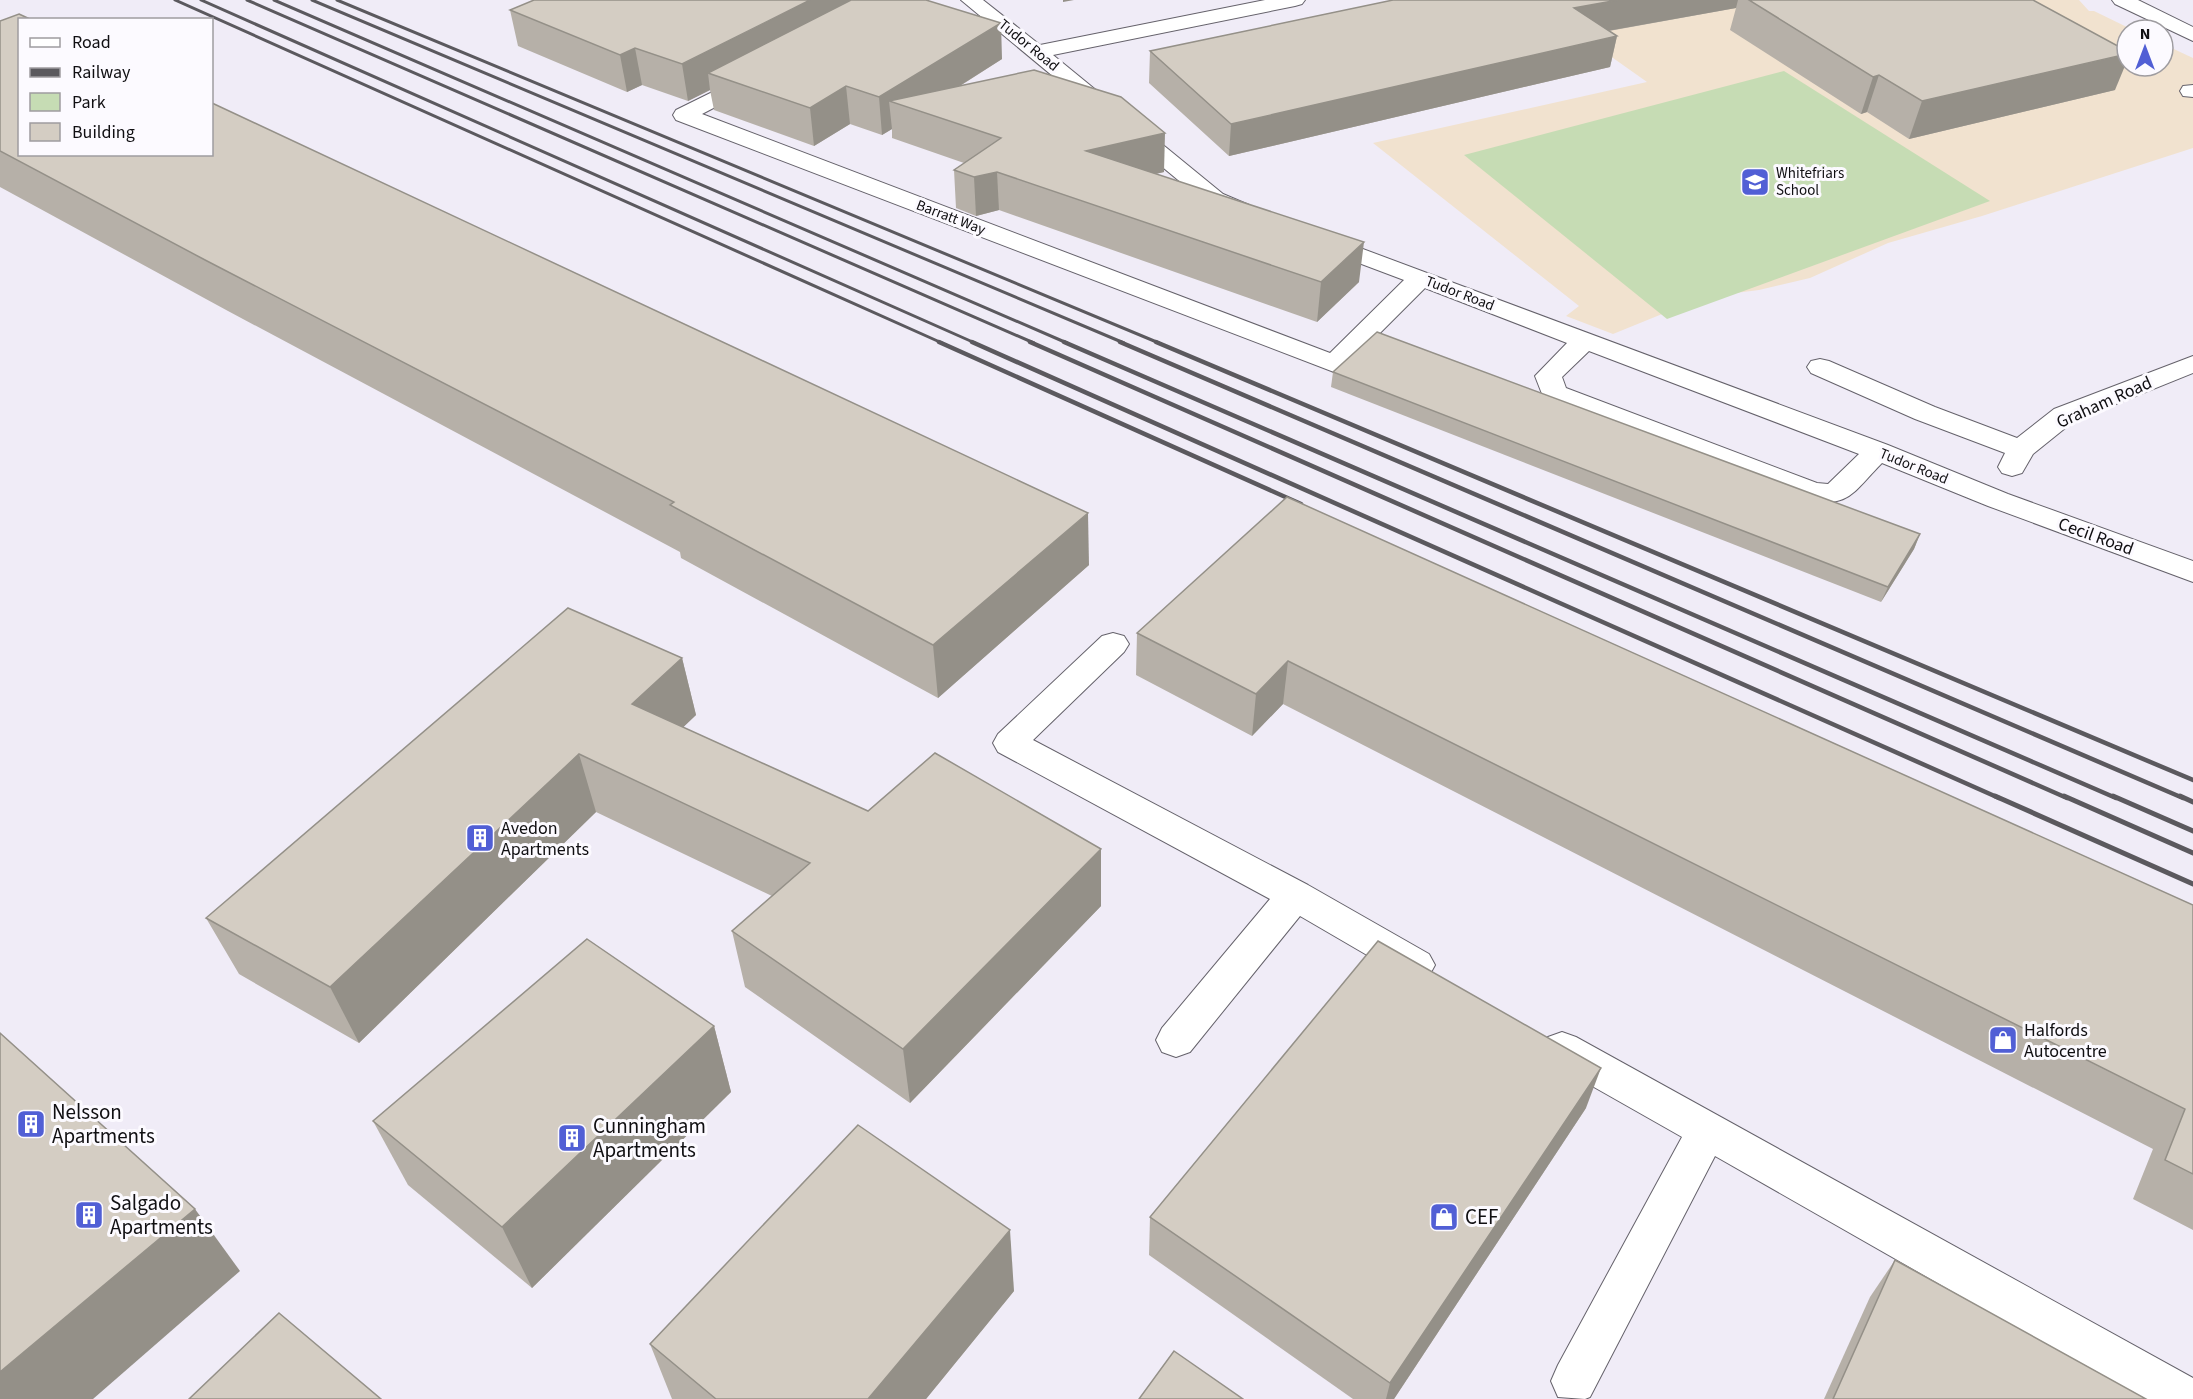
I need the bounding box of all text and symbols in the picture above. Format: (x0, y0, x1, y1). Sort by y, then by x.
street label: Tudor Road (994, 14, 1063, 76)
legend (18, 18, 213, 156)
north arrow (2115, 18, 2175, 78)
text: N (2140, 23, 2150, 45)
text: Road (72, 30, 111, 55)
text: Railway (72, 60, 131, 85)
text: Park (72, 90, 106, 115)
text: Building (72, 120, 135, 145)
place label: Whitefriars School (1776, 163, 1844, 201)
school or university icon: Whitefriars School (1739, 166, 1771, 198)
street label: Barratt Way (913, 195, 989, 240)
street label: Tudor Road (1422, 271, 1497, 316)
street label: Graham Road (2053, 370, 2156, 435)
street label: Tudor Road (1876, 443, 1951, 490)
street label: Cecil Road (2055, 511, 2137, 562)
place label: Avedon Apartments (501, 816, 589, 862)
building icon: Avedon Apartments (464, 822, 496, 854)
place label: Halfords Autocentre (2024, 1018, 2107, 1064)
shop icon: Halfords Autocentre (1987, 1024, 2019, 1056)
place label: Nelsson Apartments (52, 1097, 155, 1151)
building icon: Nelsson Apartments (15, 1108, 47, 1140)
place label: Cunningham Apartments (593, 1111, 706, 1165)
building icon: Cunningham Apartments (556, 1122, 588, 1154)
place label: Salgado Apartments (110, 1188, 213, 1242)
building icon: Salgado Apartments (73, 1199, 105, 1231)
shop icon: CEF (1428, 1201, 1460, 1233)
place label: CEF (1465, 1202, 1498, 1232)

